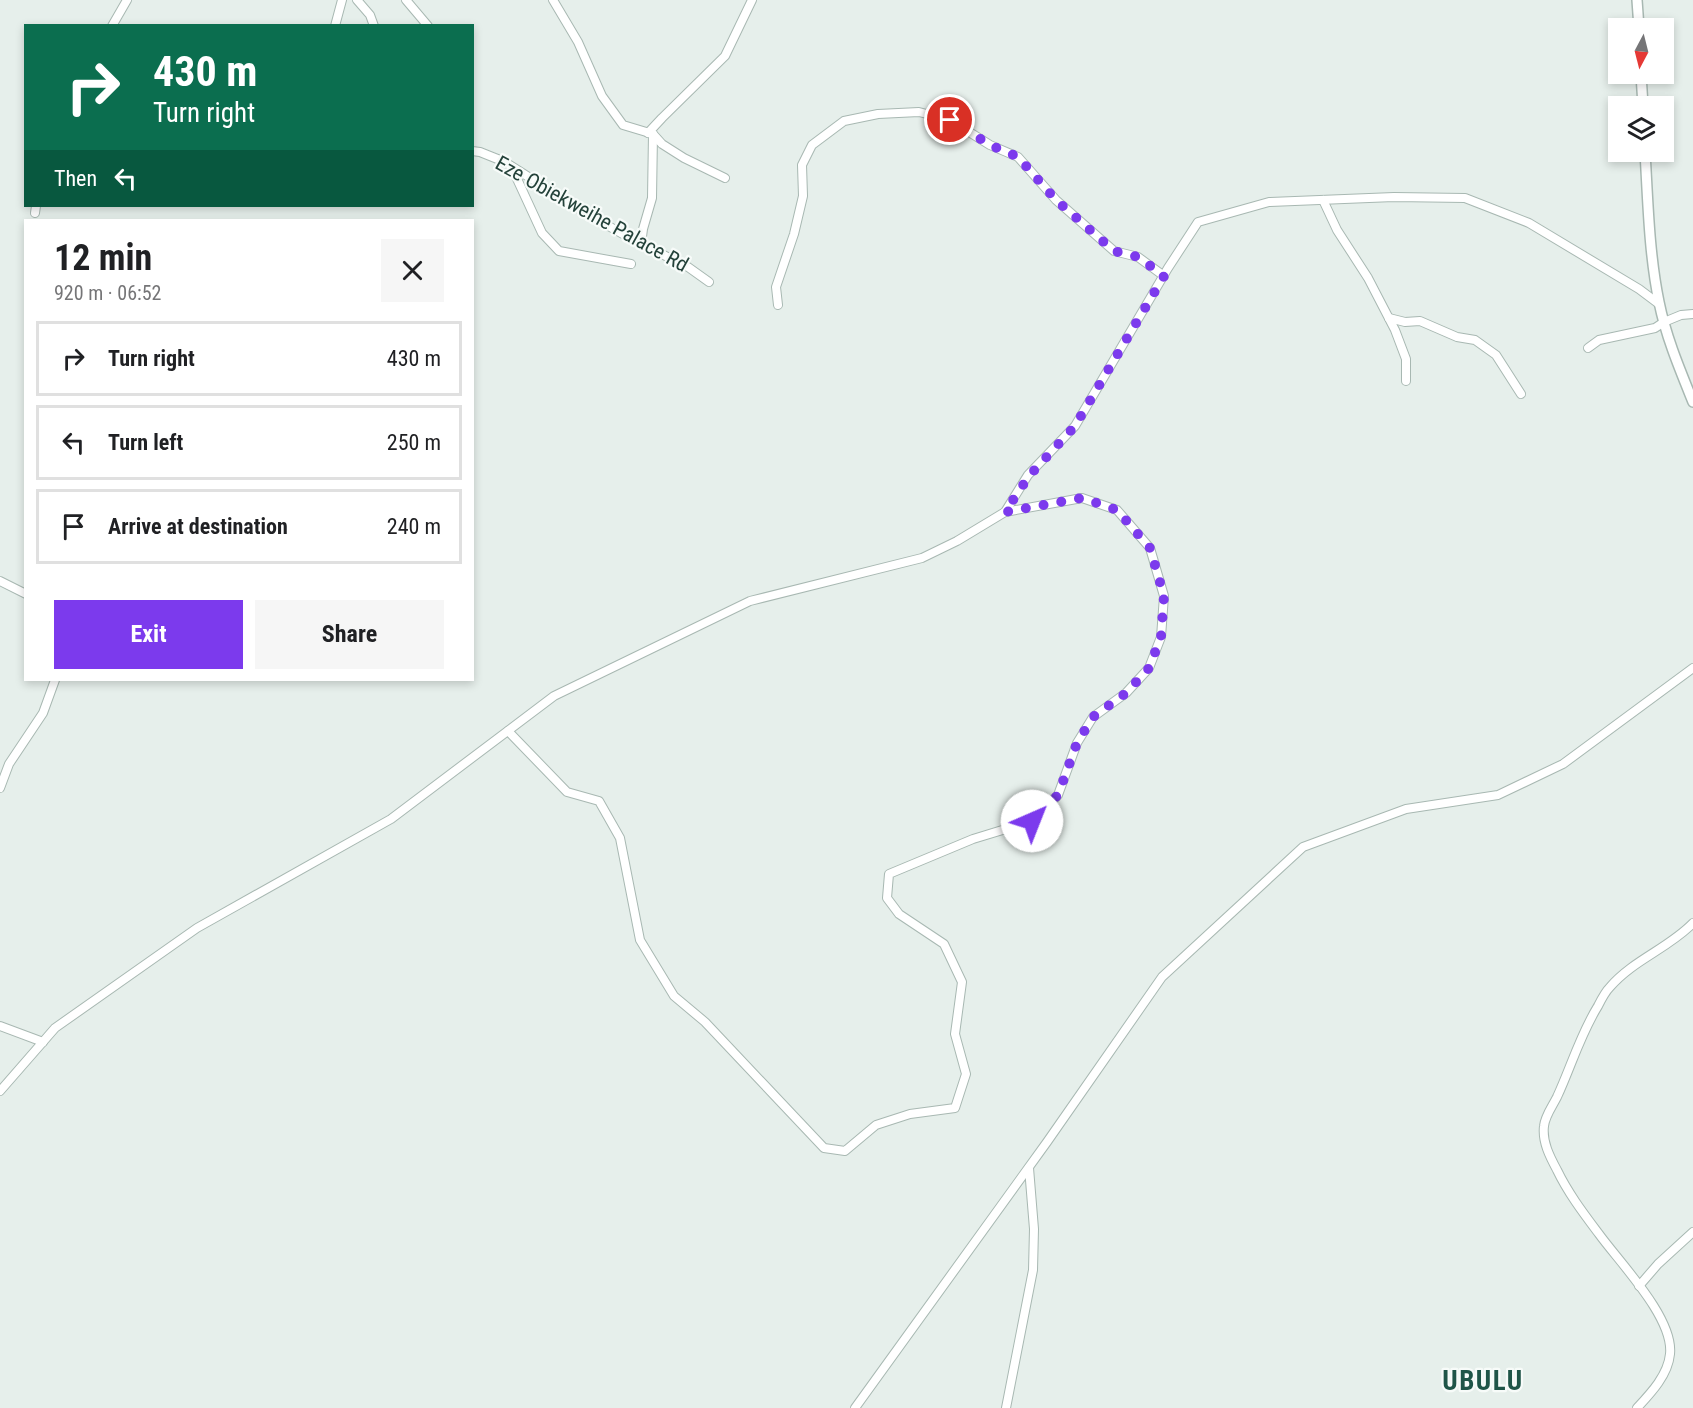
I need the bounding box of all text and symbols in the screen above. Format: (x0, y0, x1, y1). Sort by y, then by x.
north arrow (1608, 18, 1674, 84)
map controls (1608, 18, 1674, 162)
text: 430 m (153, 47, 258, 96)
icon: right (54, 48, 132, 126)
pin (924, 94, 975, 145)
button: layers (1608, 96, 1674, 162)
text: Turn right (153, 97, 255, 129)
icon: arrive (933, 103, 966, 136)
street label: Eze Obiekweihe Palace Rd (491, 151, 693, 277)
icon: left (109, 162, 142, 195)
text: Then (54, 166, 97, 191)
text: 12 min (54, 237, 152, 279)
button: close (381, 239, 444, 302)
text: 920 m · 06:52 (54, 281, 161, 305)
icon: right (57, 342, 90, 375)
text: Turn right (108, 346, 195, 371)
text: 430 m (387, 346, 441, 371)
icon: left (57, 426, 90, 459)
text: Turn left (108, 430, 183, 455)
text: 250 m (387, 430, 441, 455)
icon: arrive (57, 510, 90, 543)
text: Arrive at destination (108, 514, 288, 539)
text: 240 m (387, 514, 441, 539)
button: Exit (54, 600, 243, 669)
button: Share (255, 600, 444, 669)
position arrow (1000, 789, 1064, 853)
district label: UBULU (1442, 1365, 1524, 1397)

